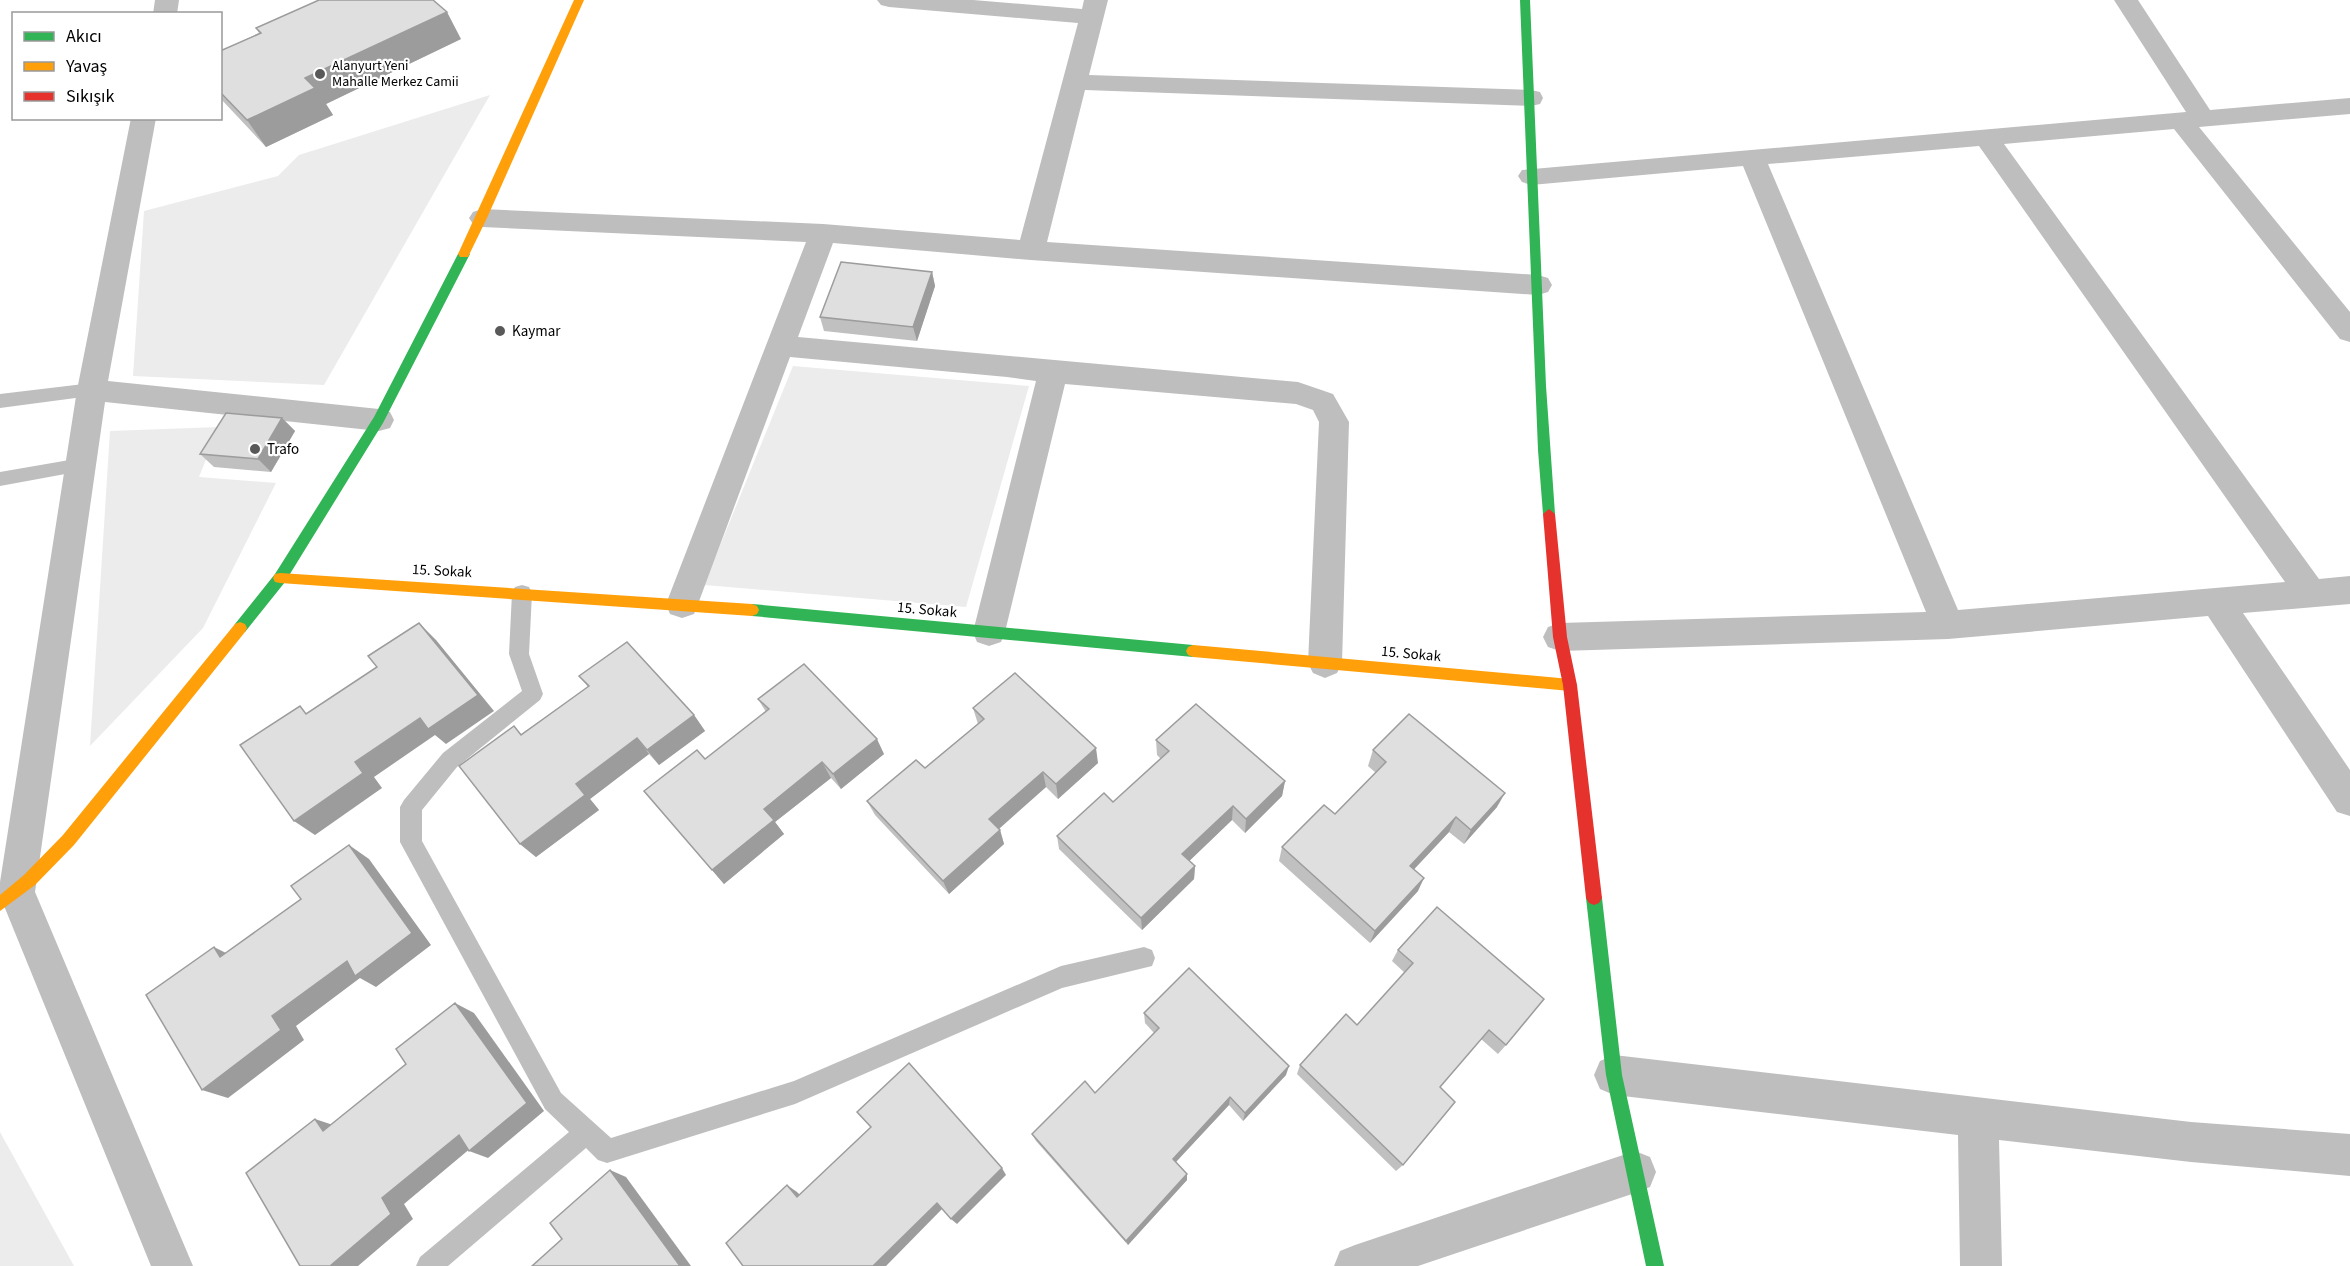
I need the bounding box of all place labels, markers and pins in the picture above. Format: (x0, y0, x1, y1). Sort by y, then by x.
place label: Alanyurt Yeni Mahalle Merkez Camii (332, 56, 459, 92)
marker: Alanyurt Yeni Mahalle Merkez Camii (313, 67, 327, 81)
place label: Kaymar (512, 321, 561, 342)
marker: Kaymar (493, 324, 507, 338)
place label: Trafo (267, 439, 299, 460)
marker: Trafo (248, 442, 262, 456)

